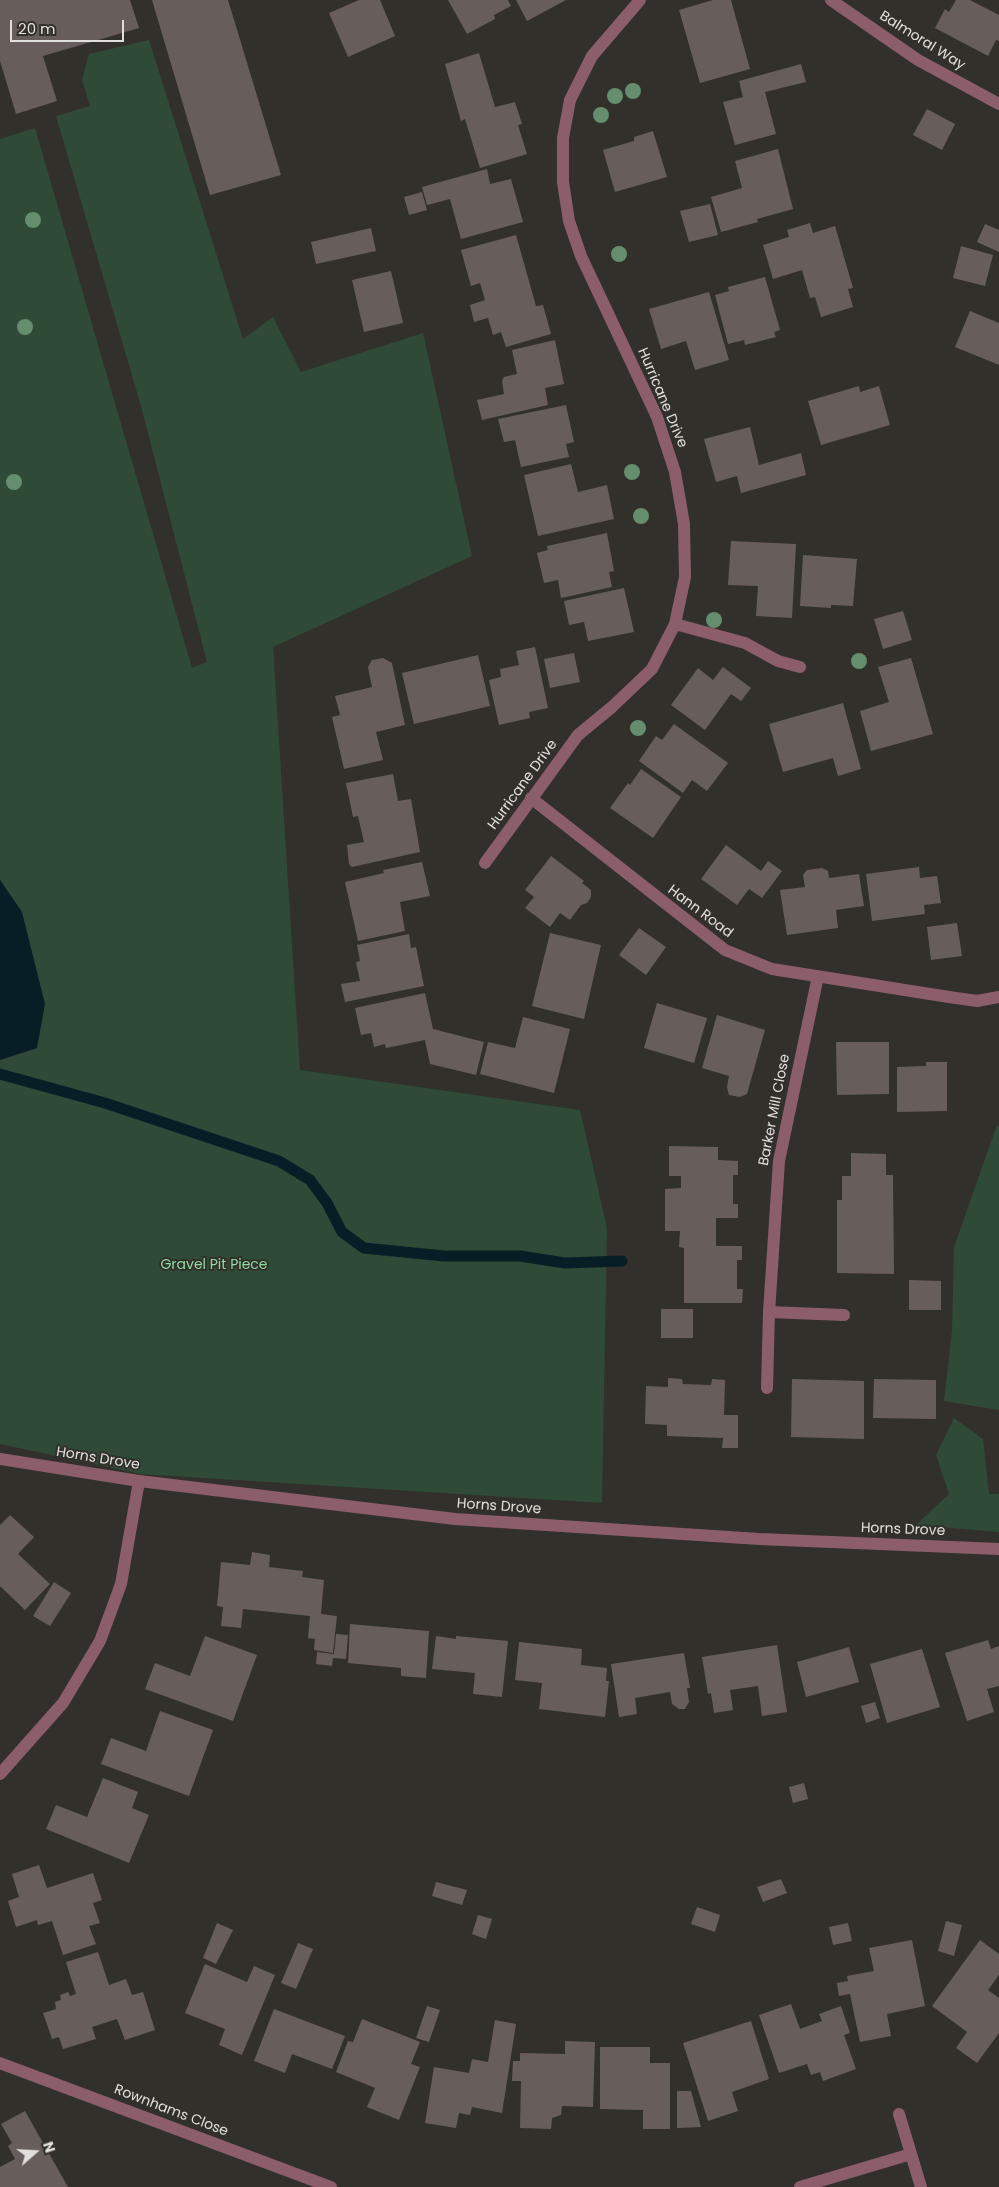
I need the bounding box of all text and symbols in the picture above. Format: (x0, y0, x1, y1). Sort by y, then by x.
street label: Balmoral Way (876, 8, 968, 74)
scale bar (12, 10, 126, 42)
text: 20 m (18, 18, 56, 39)
street label: Hurricane Drive (633, 345, 691, 451)
street label: Hurricane Drive (485, 737, 561, 833)
street label: Hann Road (664, 882, 736, 942)
street label: Barker Mill Close (756, 1053, 794, 1167)
park label: Gravel Pit Piece (160, 1257, 268, 1273)
street label: Horns Drove (55, 1444, 141, 1474)
street label: Horns Drove (456, 1496, 542, 1518)
street label: Horns Drove (860, 1520, 946, 1540)
street label: Rownhams Close (112, 2081, 230, 2141)
north arrow (10, 2127, 60, 2177)
text: N (38, 2139, 60, 2155)

